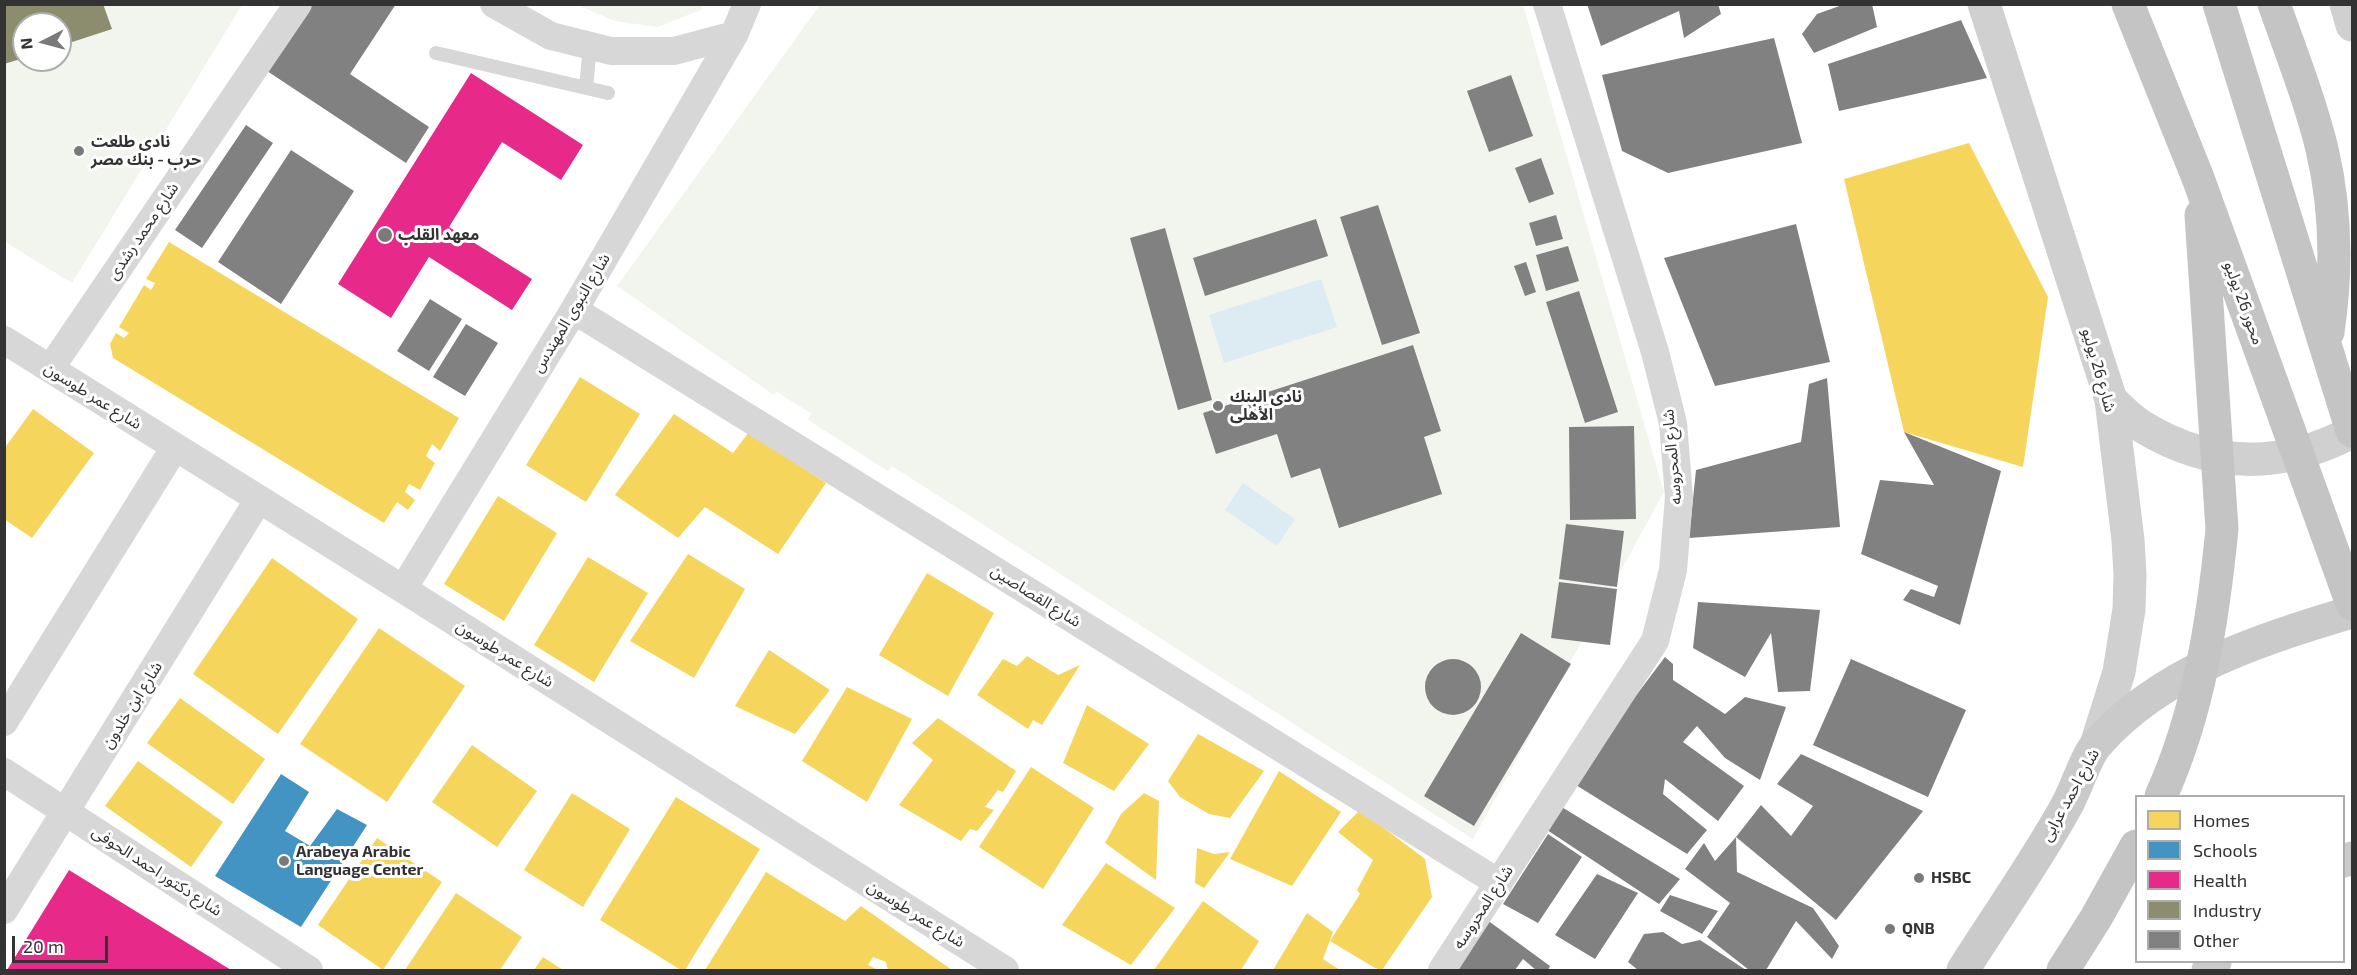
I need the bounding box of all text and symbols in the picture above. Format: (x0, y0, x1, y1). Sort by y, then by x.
north arrow (12, 12, 72, 72)
text: N (16, 37, 36, 50)
place label: نادى طلعت حرب - بنك مصر (91, 132, 201, 170)
marker: نادى طلعت حرب - بنك مصر (72, 144, 86, 158)
street label: شارع محمد رشدى (103, 179, 183, 283)
place label: معهد القلب (398, 225, 479, 245)
marker: معهد القلب (376, 226, 394, 244)
street label: شارع النبوى المهندس (528, 250, 614, 376)
street label: محور 26 يوليو (2220, 259, 2268, 347)
street label: شارع 26 يوليو (2078, 326, 2120, 414)
street label: شارع عمر طوسون (41, 358, 145, 434)
place label: نادى البنك الأهلى (1230, 387, 1302, 425)
marker: نادى البنك الأهلى (1211, 399, 1225, 413)
street label: شارع المحروسه (1658, 408, 1686, 506)
street label: شارع القصاصين (987, 561, 1085, 631)
street label: شارع عمر طوسون (453, 616, 557, 692)
street label: شارع ابن خلدون (98, 658, 166, 752)
street label: شارع احمد عرابى (2037, 745, 2103, 845)
legend (2135, 795, 2345, 963)
text: Homes (2193, 809, 2250, 831)
street label: شارع دكتور احمد الحوفى (88, 822, 226, 920)
text: Schools (2193, 839, 2257, 861)
place label: Arabeya Arabic Language Center (296, 842, 423, 880)
marker: Arabeya Arabic Language Center (277, 854, 291, 868)
street label: شارع المحروسه (1449, 862, 1517, 952)
place label: HSBC (1931, 868, 1971, 888)
text: Health (2193, 869, 2247, 891)
marker: HSBC (1912, 871, 1926, 885)
street label: شارع عمر طوسون (864, 876, 968, 952)
text: Industry (2193, 899, 2262, 921)
place label: QNB (1902, 919, 1935, 939)
marker: QNB (1883, 922, 1897, 936)
scale bar (15, 924, 111, 962)
text: Other (2193, 929, 2239, 951)
text: 20 m (23, 935, 64, 957)

